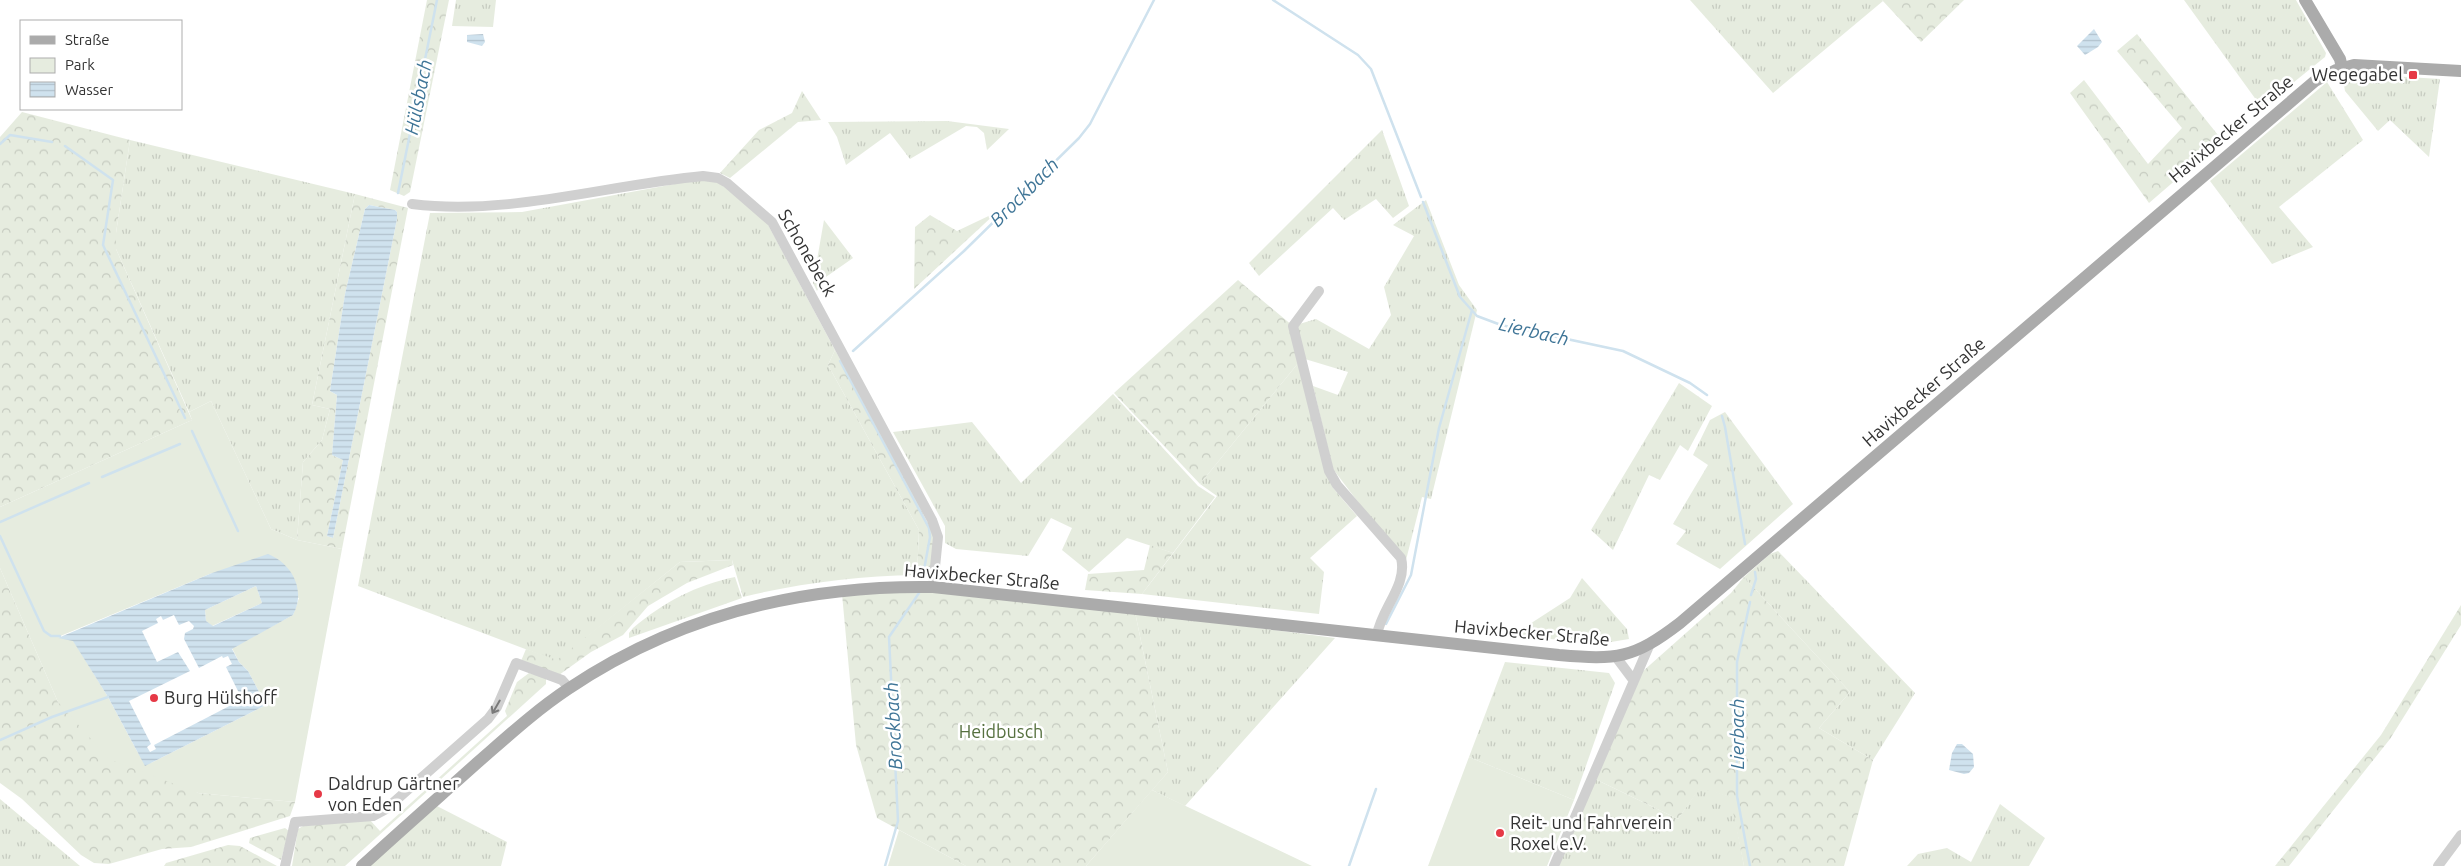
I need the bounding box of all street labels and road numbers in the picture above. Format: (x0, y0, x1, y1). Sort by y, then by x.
street label: Havixbecker Straße (2164, 70, 2296, 186)
street label: Schonebeck (775, 206, 841, 299)
street label: Havixbecker Straße (1858, 333, 1989, 450)
street label: Havixbecker Straße (904, 559, 1061, 593)
street label: Havixbecker Straße (1454, 615, 1611, 649)

